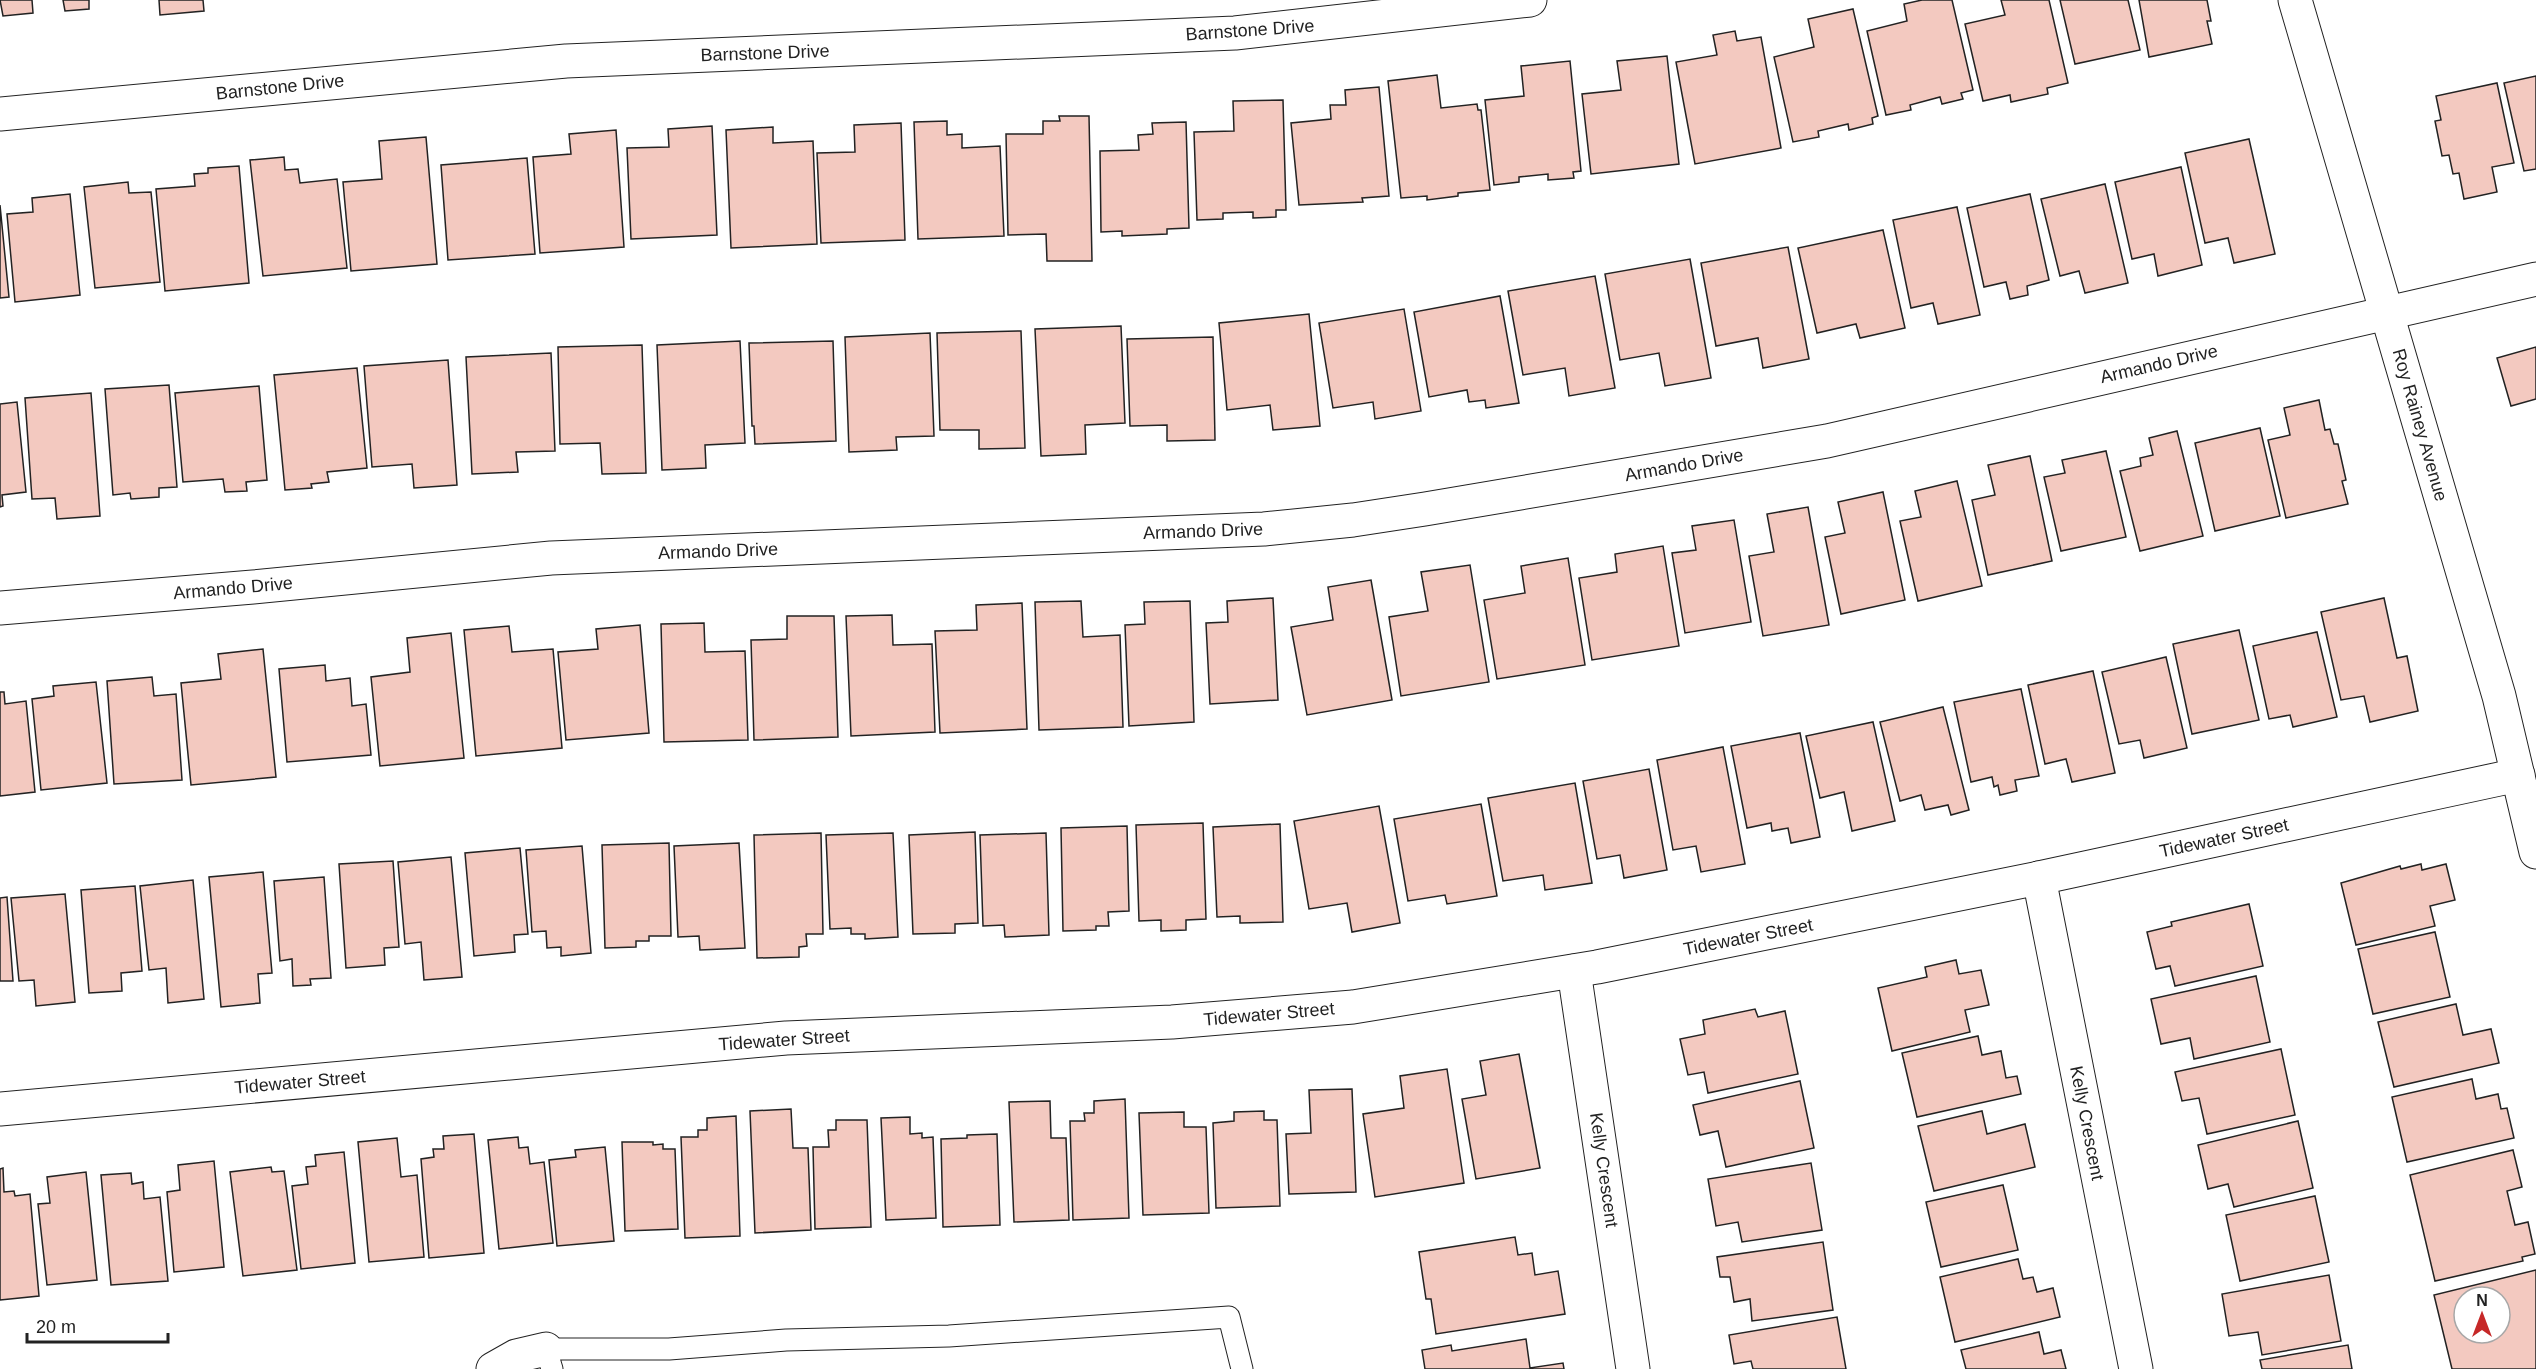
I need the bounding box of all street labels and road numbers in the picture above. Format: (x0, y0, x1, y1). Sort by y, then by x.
street label: Barnstone Drive (1185, 16, 1315, 44)
street label: Barnstone Drive (700, 41, 830, 65)
street label: Barnstone Drive (215, 70, 345, 104)
street label: Armando Drive (2098, 341, 2220, 387)
street label: Roy Rainey Avenue (2389, 346, 2451, 504)
street label: Armando Drive (1623, 445, 1745, 485)
street label: Armando Drive (1143, 519, 1263, 543)
street label: Armando Drive (658, 539, 778, 563)
street label: Armando Drive (172, 573, 294, 603)
street label: Tidewater Street (2158, 815, 2290, 861)
street label: Tidewater Street (1682, 915, 1814, 959)
street label: Tidewater Street (1203, 998, 1335, 1030)
street label: Tidewater Street (718, 1025, 850, 1055)
street label: Kelly Crescent (2066, 1064, 2108, 1182)
street label: Tidewater Street (234, 1066, 366, 1098)
street label: Kelly Crescent (1586, 1111, 1622, 1229)

